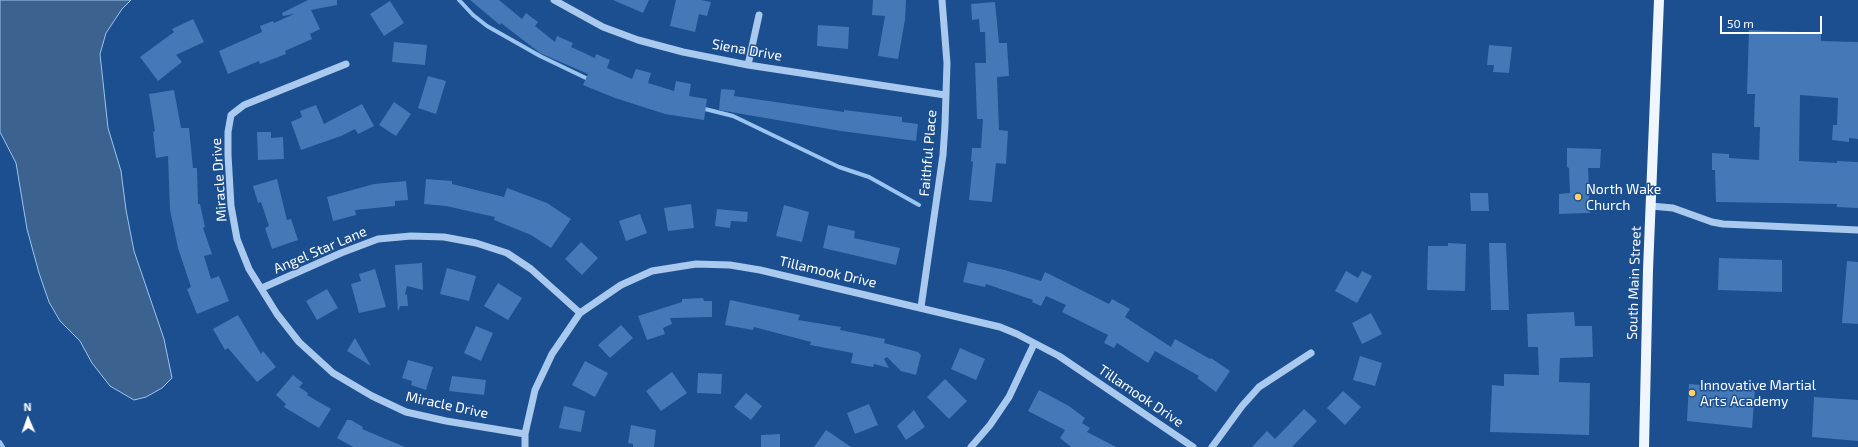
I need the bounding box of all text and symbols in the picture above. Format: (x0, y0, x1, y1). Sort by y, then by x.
scale bar (1722, 8, 1824, 34)
text: 50 m (1727, 16, 1754, 30)
street label: Siena Drive (711, 36, 783, 64)
street label: Faithful Place (916, 109, 940, 197)
street label: Miracle Drive (208, 138, 230, 222)
place label: North Wake Church (1586, 181, 1661, 214)
marker: North Wake Church (1573, 192, 1583, 202)
street label: Angel Star Lane (271, 223, 369, 277)
street label: South Main Street (1624, 226, 1644, 340)
street label: Tillamook Drive (778, 253, 878, 291)
street label: Tillamook Drive (1095, 361, 1187, 431)
place label: Innovative Martial Arts Academy (1700, 377, 1816, 410)
street label: Miracle Drive (404, 388, 490, 422)
marker: Innovative Martial Arts Academy (1687, 388, 1697, 398)
north arrow (8, 399, 48, 439)
text: N (23, 400, 32, 413)

